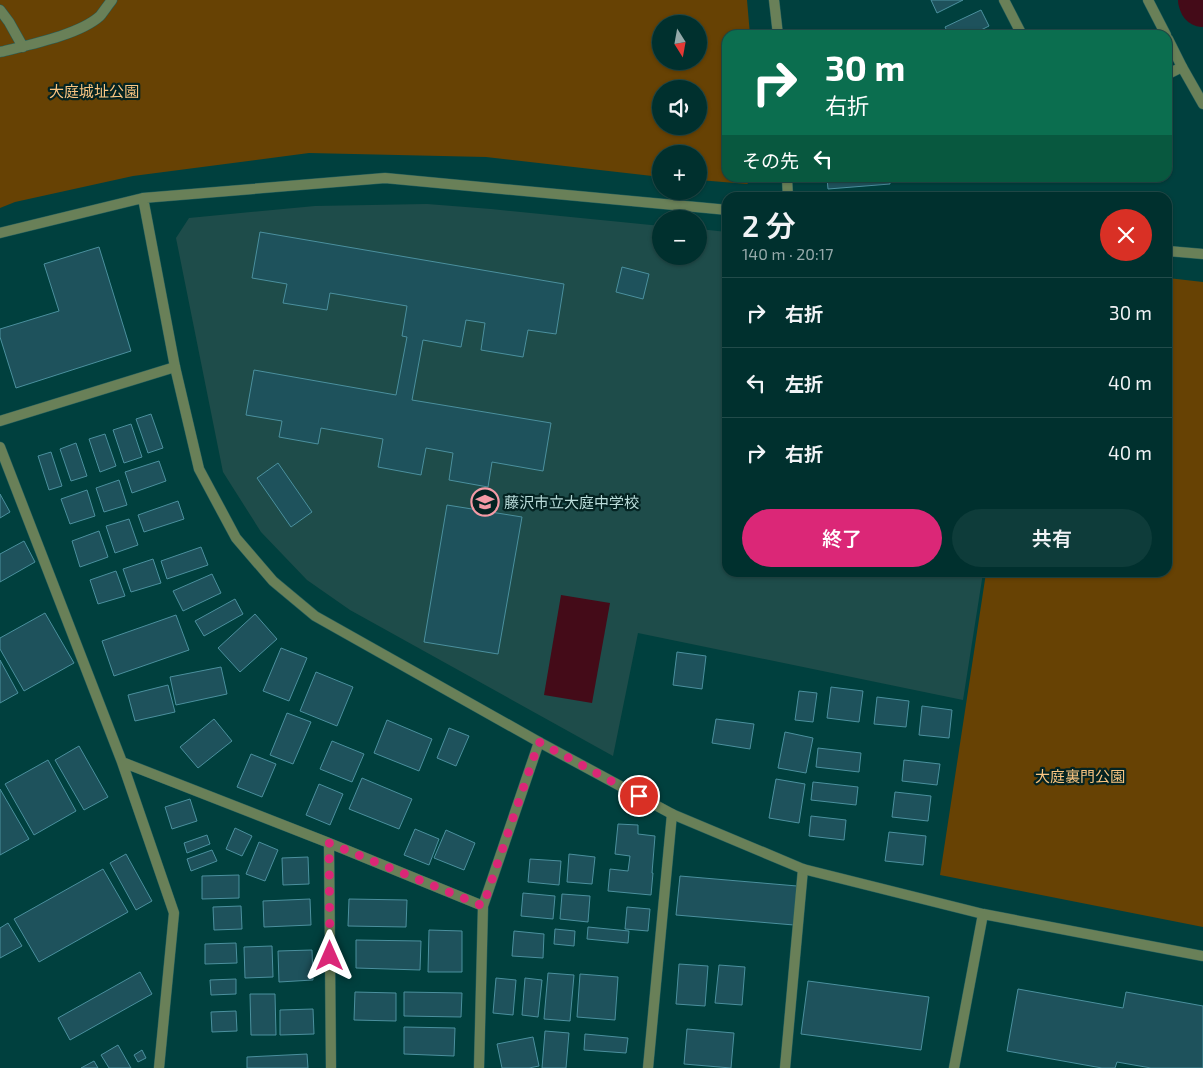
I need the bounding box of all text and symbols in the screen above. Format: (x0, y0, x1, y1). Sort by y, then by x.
north arrow (652, 15, 708, 70)
map controls (652, 15, 707, 265)
text: 30 m (825, 46, 905, 88)
icon: right (742, 50, 807, 115)
button: sound (652, 80, 707, 135)
park label: 大庭城址公園 (49, 82, 139, 100)
text: 右折 (825, 92, 869, 118)
button: + (652, 145, 707, 200)
icon: left (809, 145, 837, 173)
text: その先 (742, 149, 799, 172)
text: 2 分 (742, 207, 796, 243)
button: close (1100, 209, 1152, 261)
button: − (652, 210, 707, 265)
text: 140 m · 20:17 (742, 244, 833, 263)
icon: right (742, 299, 770, 327)
text: 30 m (1109, 301, 1152, 324)
text: 右折 (785, 302, 823, 325)
icon: left (742, 369, 770, 397)
text: 40 m (1108, 371, 1152, 394)
text: 左折 (785, 372, 823, 395)
icon: right (742, 439, 770, 467)
text: 40 m (1108, 441, 1152, 464)
text: 右折 (785, 442, 823, 465)
school or university icon: 藤沢市立大庭中学校 (470, 487, 500, 517)
place label: 藤沢市立大庭中学校 (504, 493, 639, 511)
button: 終了 (742, 509, 942, 567)
button: 共有 (952, 509, 1152, 567)
park label: 大庭裏門公園 (1035, 767, 1125, 785)
pin (618, 775, 660, 817)
icon: arrive (625, 782, 653, 810)
position arrow (303, 929, 355, 981)

